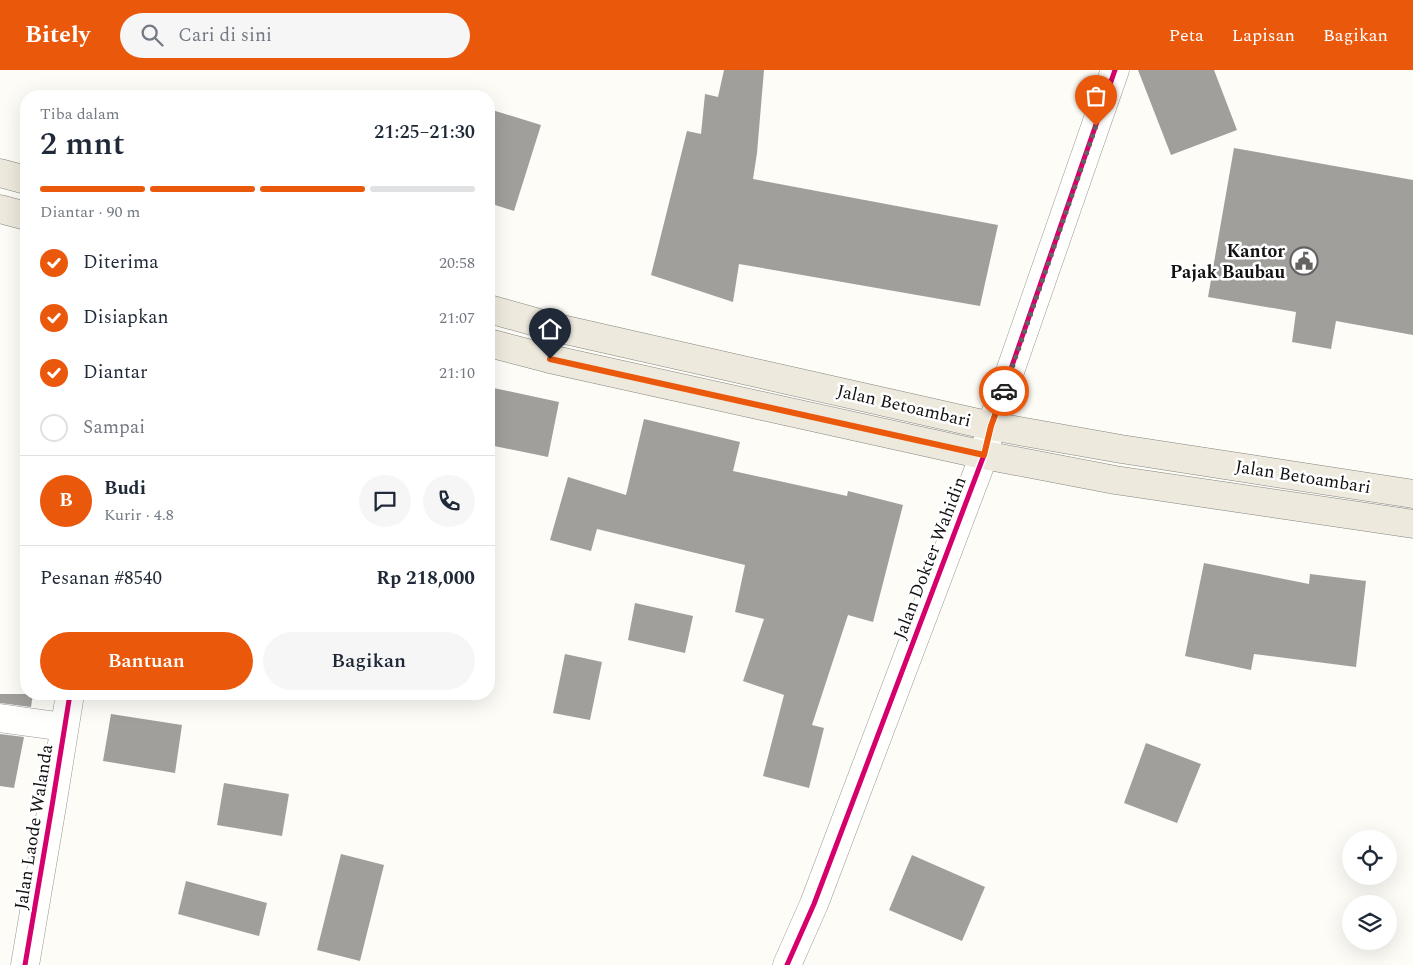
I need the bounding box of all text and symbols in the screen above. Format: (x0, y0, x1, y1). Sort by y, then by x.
search box (120, 13, 470, 58)
text: Bitely (25, 17, 90, 53)
icon: search (138, 21, 166, 49)
text: Cari di sini (178, 21, 272, 50)
text: Peta (1169, 22, 1204, 49)
text: Lapisan (1232, 22, 1295, 49)
text: Bagikan (1323, 22, 1388, 49)
pin (1075, 75, 1117, 126)
icon: bag (1082, 82, 1110, 110)
text: Tiba dalam (40, 102, 120, 126)
text: 21:25–21:30 (374, 118, 475, 147)
text: 2 mnt (40, 120, 125, 169)
text: Diantar · 90 m (40, 200, 140, 224)
place label: Kantor Pajak Baubau (1170, 238, 1285, 286)
public building icon: Kantor Pajak Baubau (1289, 246, 1319, 276)
text: Diterima (83, 248, 159, 277)
icon: check (40, 249, 68, 277)
text: 20:58 (439, 251, 475, 275)
text: Disiapkan (83, 303, 169, 332)
icon: check (40, 304, 68, 332)
text: 21:07 (439, 306, 475, 330)
pin (529, 308, 571, 359)
icon: home (536, 315, 564, 343)
text: Diantar (83, 358, 148, 387)
icon: check (40, 359, 68, 387)
text: 21:10 (439, 361, 475, 385)
courier (979, 366, 1029, 416)
street label: Jalan Betoambari (834, 377, 974, 435)
icon: car (990, 377, 1018, 405)
text: Sampai (83, 413, 145, 442)
street label: Jalan Betoambari (1233, 453, 1373, 501)
street label: Jalan Dokter Wahidin (886, 473, 974, 643)
text: Budi (104, 474, 146, 503)
button: chat (359, 475, 411, 527)
button: phone (423, 475, 475, 527)
text: B (59, 486, 73, 515)
text: Kurir · 4.8 (104, 503, 174, 527)
text: Pesanan #8540 (40, 564, 162, 593)
text: Rp 218,000 (376, 564, 475, 593)
button: Bantuan (40, 632, 253, 690)
button: Bagikan (263, 632, 475, 690)
street label: Jalan Laode Walanda (8, 742, 60, 912)
map controls (1342, 830, 1397, 950)
button: locate (1342, 830, 1397, 885)
button: layers (1342, 895, 1397, 950)

